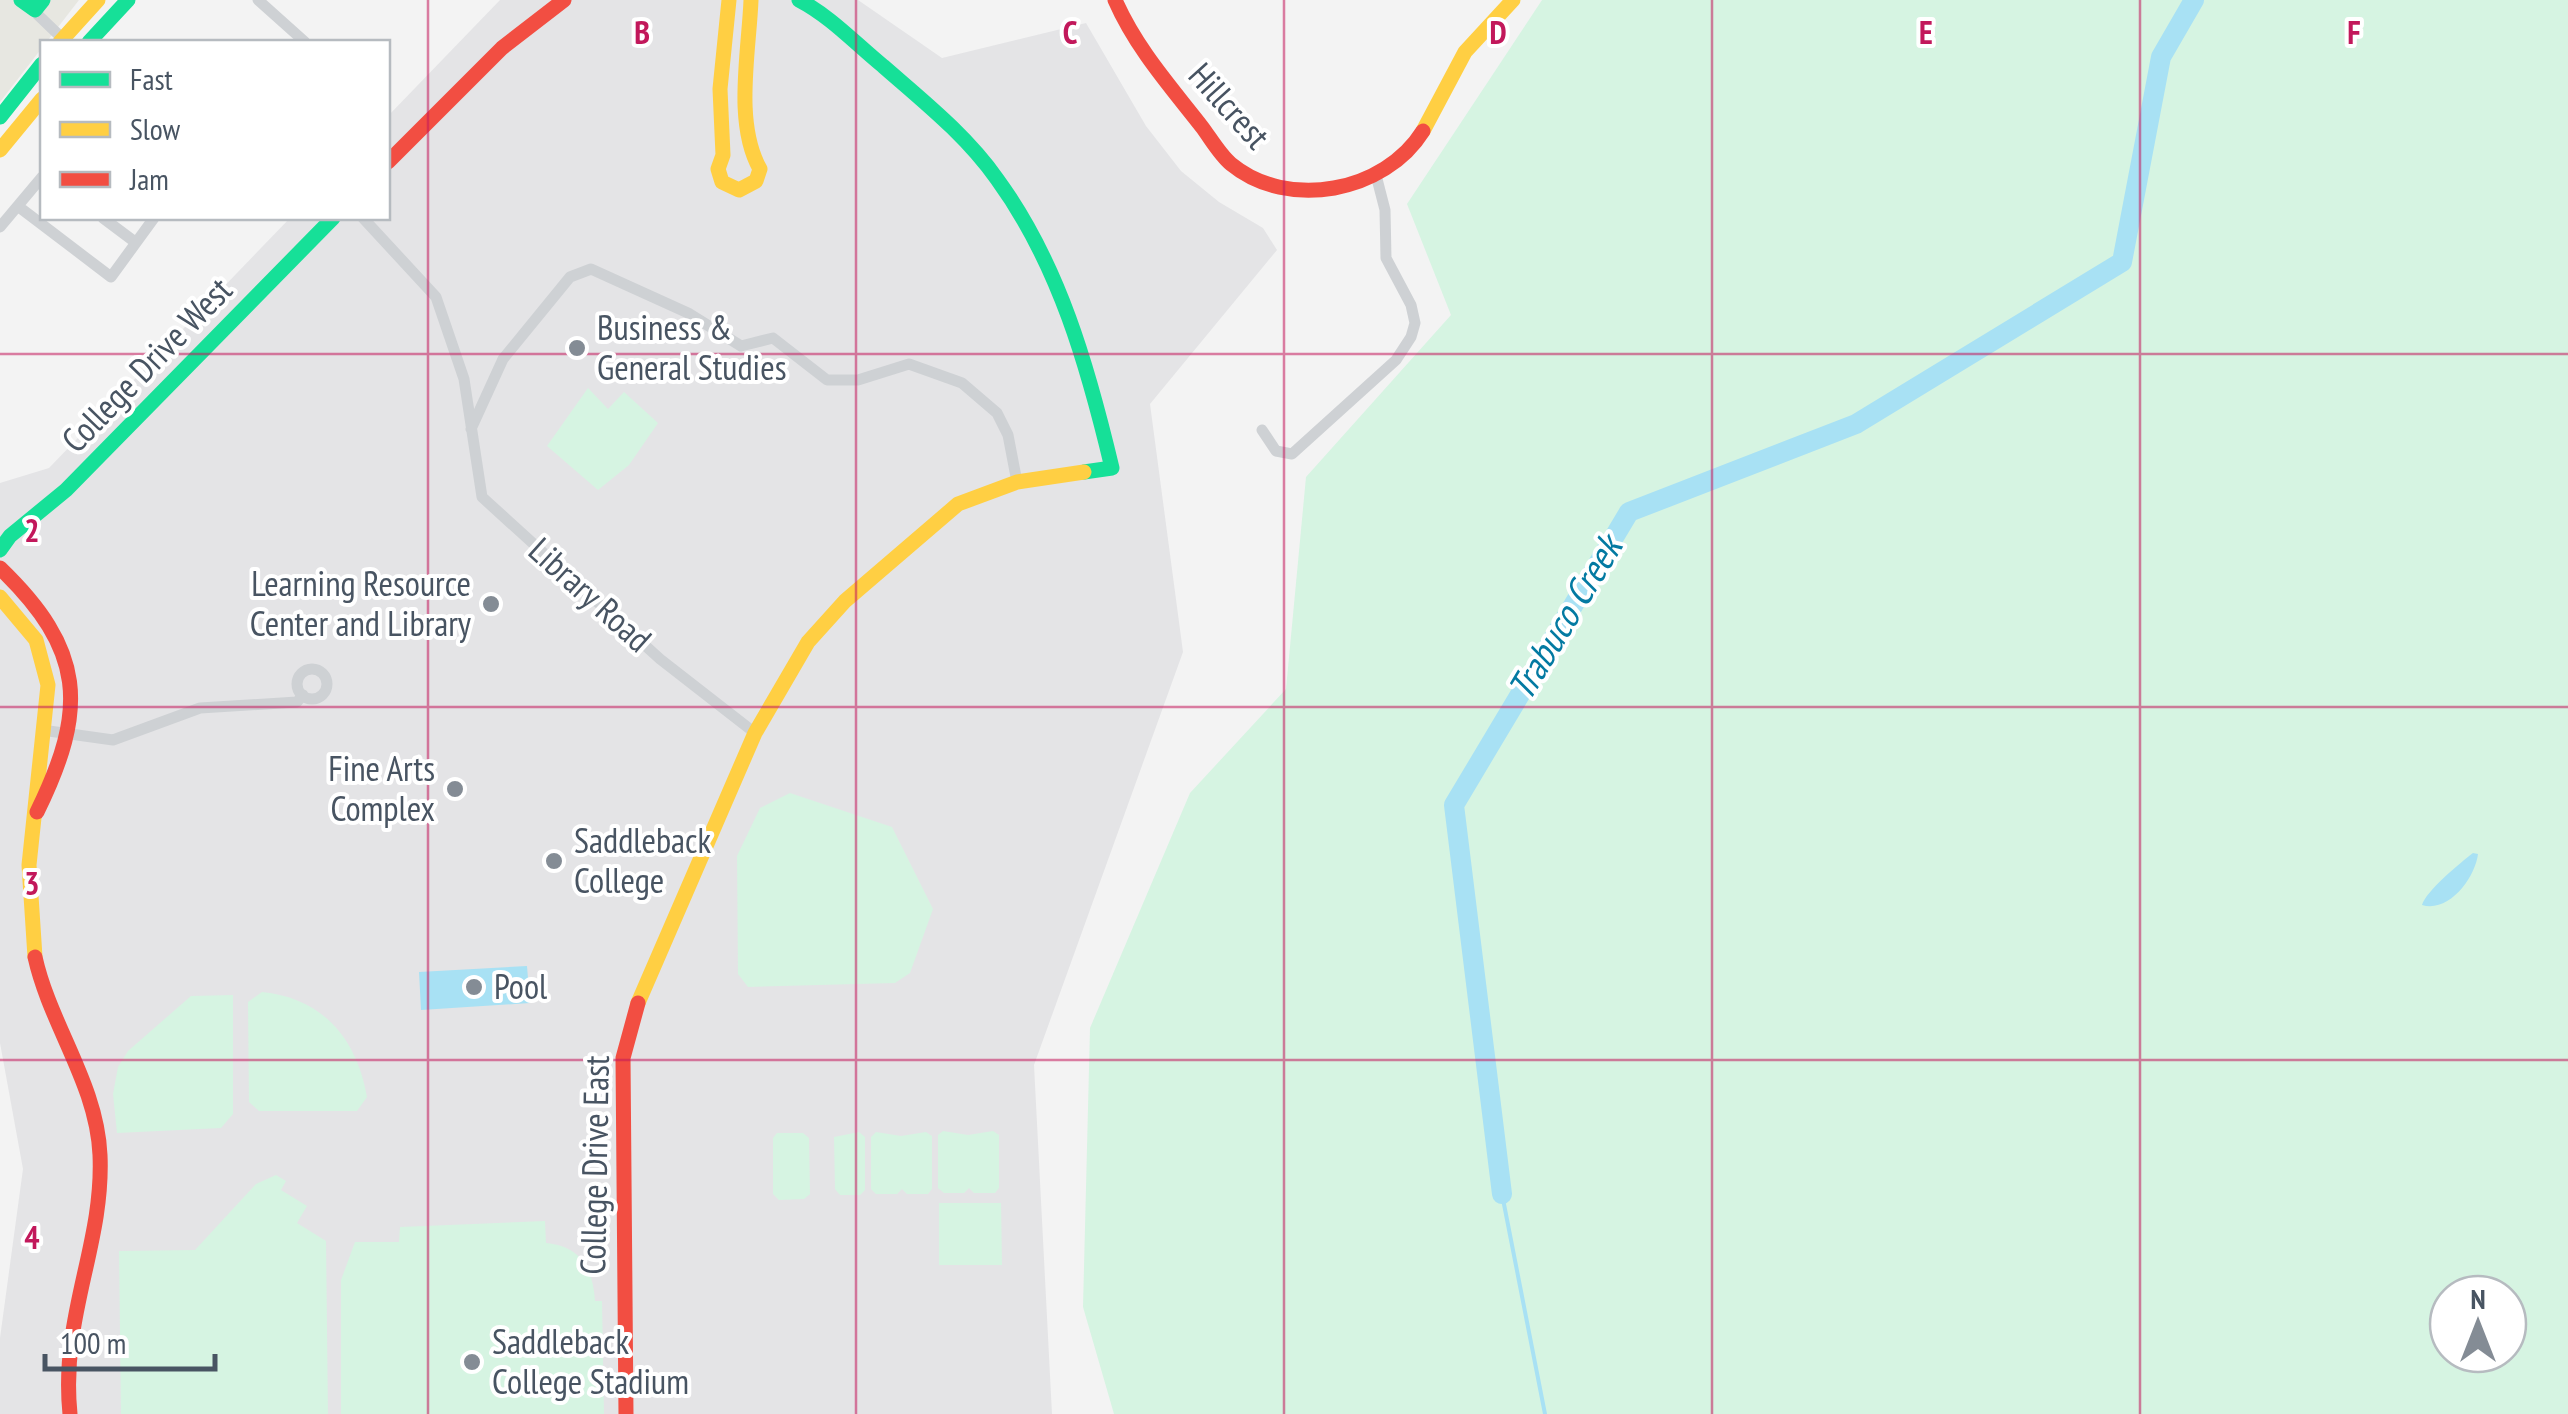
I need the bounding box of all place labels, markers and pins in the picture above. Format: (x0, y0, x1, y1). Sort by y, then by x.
place label: Business & General Studies (597, 304, 787, 390)
marker: Business & General Studies (566, 337, 588, 359)
place label: Learning Resource Center and Library (250, 560, 472, 646)
marker: Learning Resource Center and Library (480, 593, 502, 615)
place label: Fine Arts Complex (328, 745, 435, 831)
marker: Fine Arts Complex (444, 778, 466, 800)
place label: Saddleback College (574, 817, 712, 903)
marker: Saddleback College (543, 850, 565, 872)
place label: Pool (494, 963, 547, 1009)
marker: Pool (463, 976, 485, 998)
place label: Saddleback College Stadium (492, 1318, 689, 1404)
marker: Saddleback College Stadium (461, 1351, 483, 1373)

